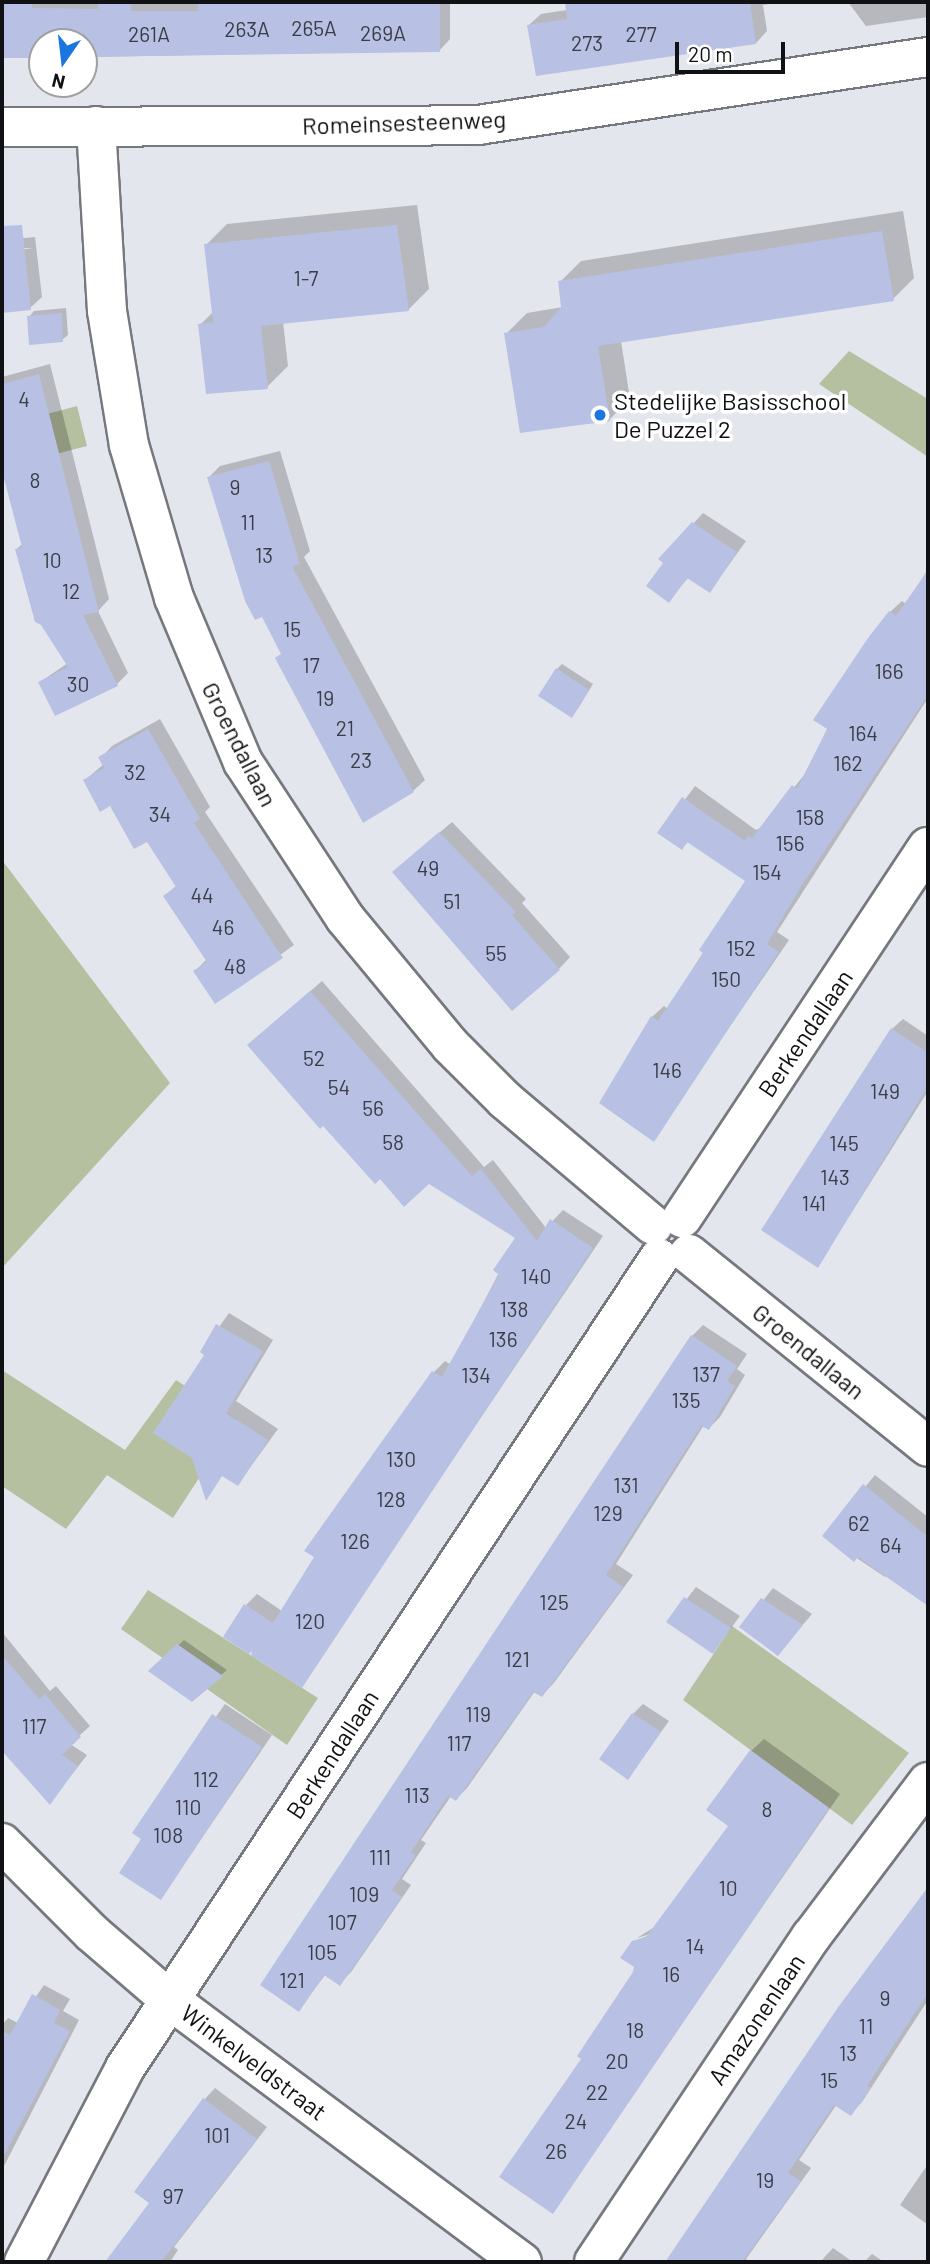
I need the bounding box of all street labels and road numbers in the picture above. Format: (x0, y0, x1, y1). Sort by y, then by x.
street label: Romeinsesteenweg (302, 104, 506, 140)
street label: Groendallaan (196, 677, 284, 811)
street label: Berkendallaan (752, 964, 858, 1102)
street label: Groendallaan (747, 1297, 871, 1405)
street label: Berkendallaan (280, 1684, 384, 1824)
street label: Amazonenlaan (702, 1948, 810, 2090)
street label: Winkelveldstraat (176, 1998, 332, 2126)

